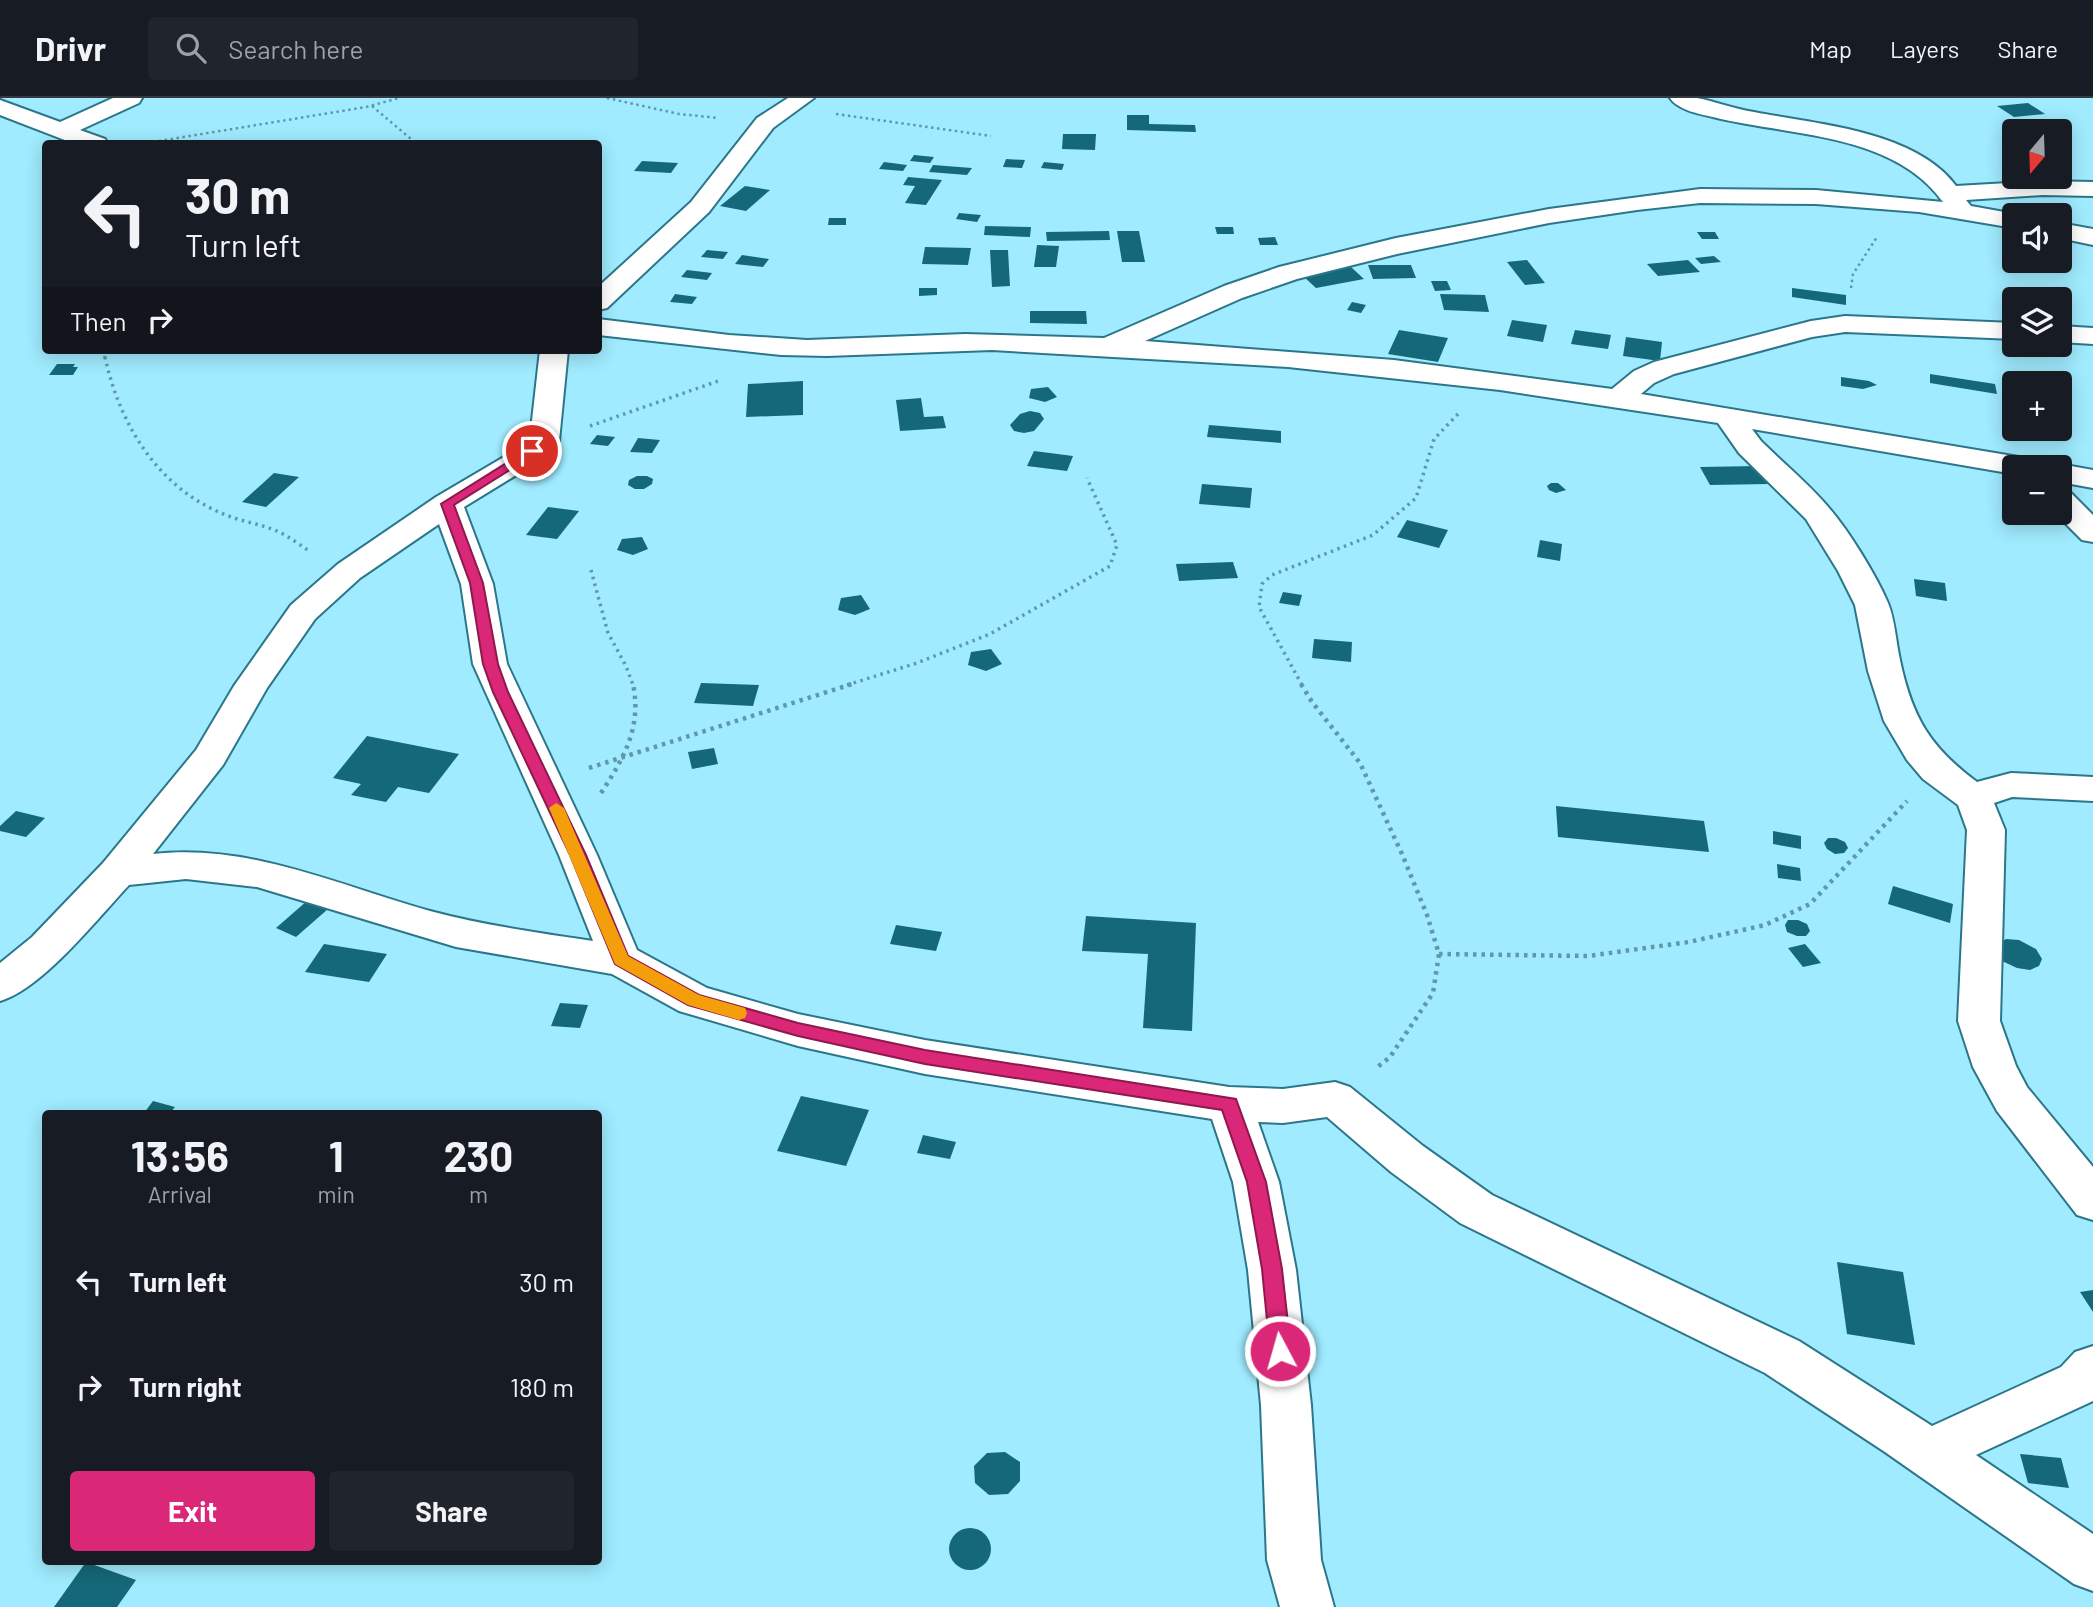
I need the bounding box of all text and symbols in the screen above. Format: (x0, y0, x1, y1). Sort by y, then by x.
search box (148, 17, 638, 80)
text: Drivr (35, 28, 106, 68)
icon: search (172, 29, 210, 67)
text: Search here (228, 33, 363, 64)
text: Map (1809, 34, 1852, 63)
text: Layers (1890, 34, 1959, 63)
text: Share (1997, 34, 2058, 63)
north arrow (2002, 119, 2072, 189)
map controls (2002, 119, 2072, 525)
text: 30 m (185, 165, 290, 224)
icon: left (70, 168, 161, 259)
button: sound (2002, 203, 2072, 273)
text: Turn left (185, 225, 302, 263)
button: layers (2002, 287, 2072, 357)
icon: right (141, 301, 179, 339)
text: Then (70, 305, 127, 336)
button: + (2002, 371, 2072, 441)
pin (502, 421, 562, 481)
icon: arrive (513, 432, 551, 470)
button: − (2002, 455, 2072, 525)
text: 13:56 (131, 1130, 229, 1180)
text: 1 (329, 1130, 344, 1180)
text: 230 (444, 1130, 513, 1180)
text: Arrival (148, 1180, 212, 1208)
text: min (318, 1180, 355, 1208)
text: m (469, 1180, 488, 1208)
icon: left (70, 1263, 108, 1301)
text: Turn left (129, 1266, 227, 1297)
text: 30 m (519, 1266, 574, 1297)
position arrow (1243, 1314, 1317, 1388)
icon: right (70, 1368, 108, 1406)
text: Turn right (129, 1371, 242, 1402)
text: 180 m (510, 1371, 574, 1402)
button: Exit (70, 1471, 315, 1551)
button: Share (329, 1471, 574, 1551)

